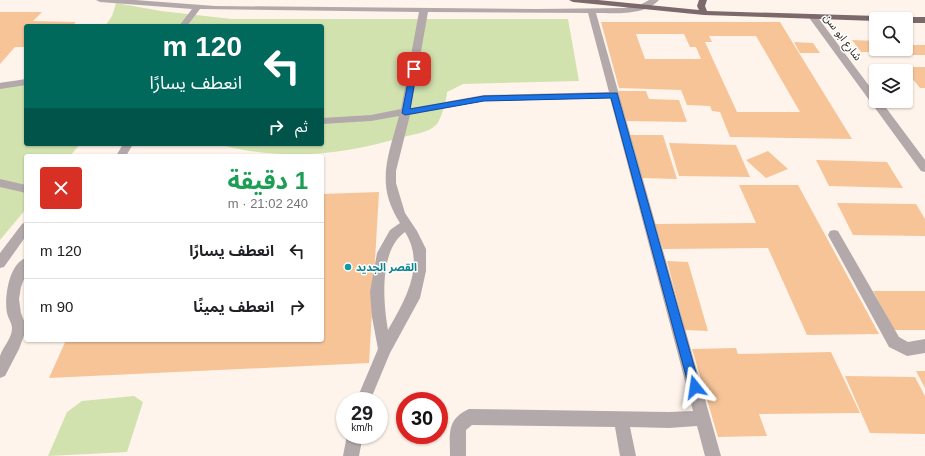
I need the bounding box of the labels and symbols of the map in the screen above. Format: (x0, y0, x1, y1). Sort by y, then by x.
street label: شارع ابو سن (820, 11, 865, 64)
pin (397, 52, 431, 86)
place label: القصر الجديد (356, 261, 417, 274)
marker: القصر الجديد (343, 262, 353, 272)
position arrow (674, 366, 716, 408)
speed limit sign: 30 (396, 392, 448, 444)

